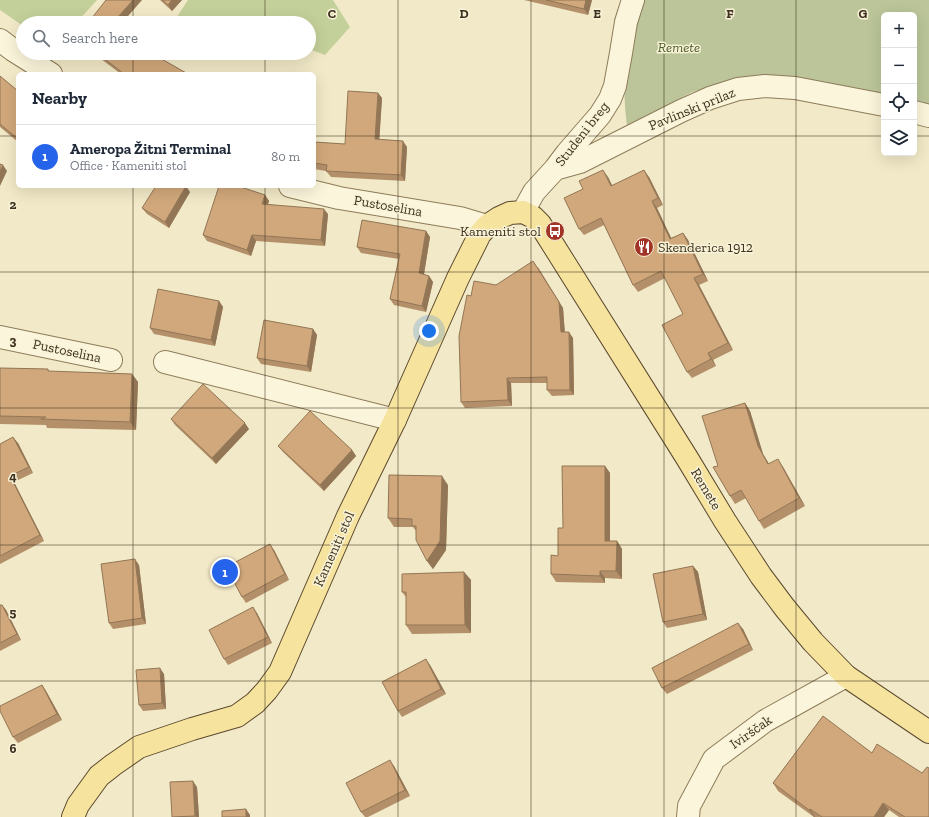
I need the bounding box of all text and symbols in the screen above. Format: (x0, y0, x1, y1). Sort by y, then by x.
text: C (328, 6, 336, 21)
text: D (459, 6, 469, 21)
text: E (593, 6, 601, 21)
text: F (726, 6, 734, 21)
text: G (859, 6, 868, 21)
map controls (881, 12, 917, 156)
button: + (881, 12, 917, 48)
search box (16, 16, 316, 60)
icon: search (30, 27, 52, 49)
text: Search here (62, 29, 138, 47)
park label: Remete (658, 39, 700, 56)
button: − (881, 48, 917, 84)
street label: Pavlinski prilaz (646, 84, 738, 134)
button: locate (881, 84, 917, 120)
text: Nearby (32, 88, 87, 108)
street label: Studeni breg (551, 98, 613, 170)
button: layers (881, 120, 917, 156)
text: Ameropa Žitni Terminal (70, 140, 231, 158)
text: 1 (42, 149, 48, 164)
text: 80 m (271, 149, 300, 164)
text: Office · Kameniti stol (70, 158, 187, 173)
street label: Pustoselina (352, 192, 424, 220)
text: 2 (10, 197, 17, 212)
bus stop icon: Kameniti stol (544, 220, 566, 242)
place label: Kameniti stol (460, 223, 541, 240)
restaurant icon: Skenderica 1912 (633, 236, 655, 258)
place label: Skenderica 1912 (658, 239, 753, 256)
your location (419, 321, 439, 341)
text: 3 (10, 333, 17, 348)
street label: Pustoselina (31, 335, 103, 367)
street label: Remete (687, 465, 725, 513)
text: 4 (9, 469, 17, 484)
street label: Kameniti stol (310, 508, 358, 589)
pin: 1 (212, 557, 238, 587)
text: 5 (10, 605, 17, 620)
street label: Ivirščak (727, 711, 776, 753)
text: 6 (10, 741, 17, 756)

